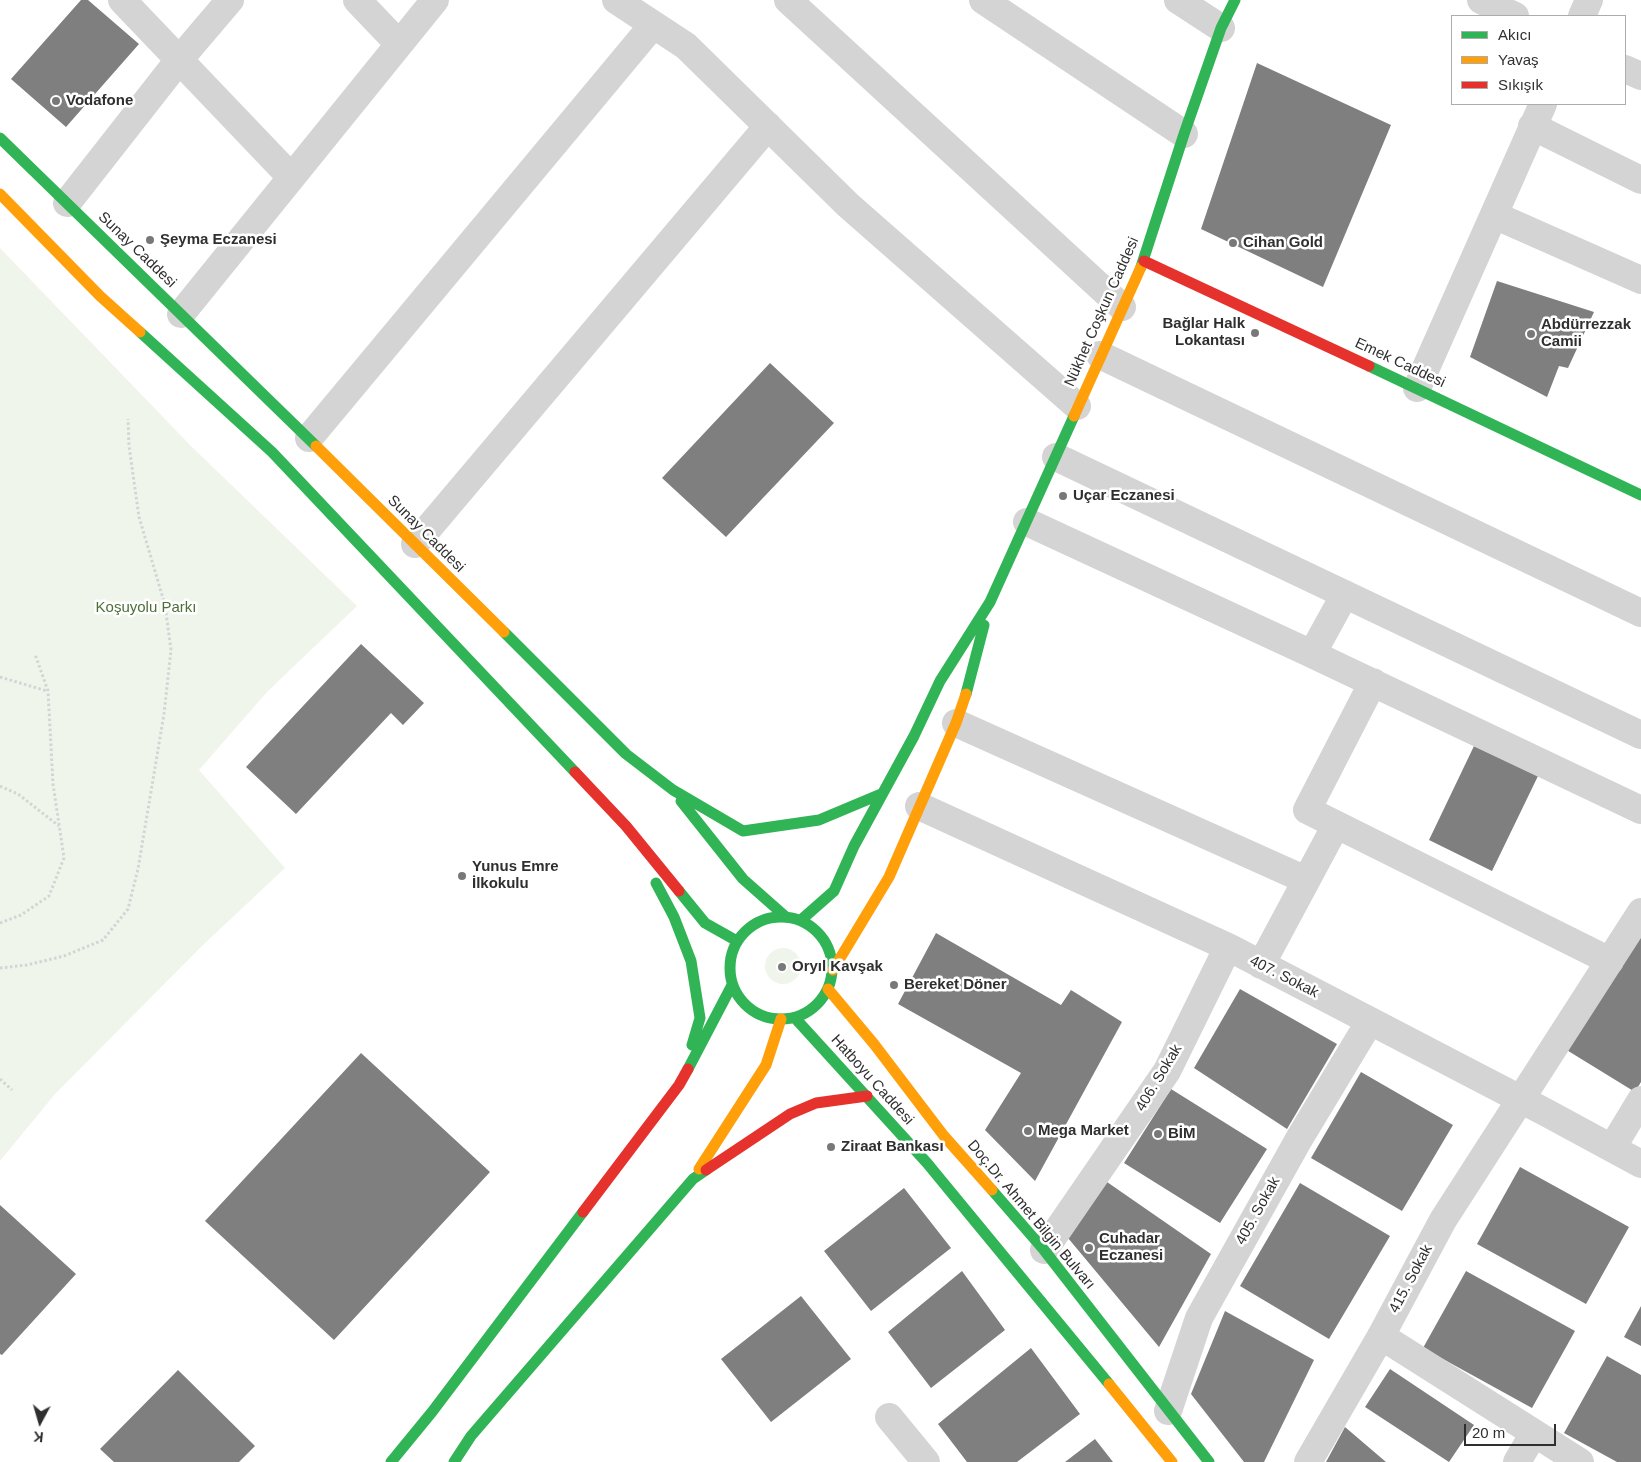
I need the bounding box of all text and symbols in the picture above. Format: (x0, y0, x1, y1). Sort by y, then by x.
legend (1451, 15, 1626, 105)
text: Akıcı (1498, 26, 1531, 43)
text: Yavaş (1498, 51, 1539, 68)
text: Sıkışık (1498, 76, 1543, 93)
place label: Vodafone (66, 92, 133, 110)
marker: Vodafone (50, 95, 62, 107)
street label: Sunay Caddesi (94, 208, 180, 292)
place label: Şeyma Eczanesi (160, 231, 277, 249)
marker: Şeyma Eczanesi (144, 234, 156, 246)
street label: Nükhet Coşkun Caddesi (1061, 234, 1143, 390)
place label: Cihan Gold (1243, 234, 1323, 252)
marker: Cihan Gold (1227, 237, 1239, 249)
place label: Bağlar Halk Lokantası (1162, 315, 1245, 350)
place label: Abdürrezzak Camii (1541, 316, 1631, 351)
marker: Bağlar Halk Lokantası (1249, 327, 1261, 339)
marker: Abdürrezzak Camii (1525, 328, 1537, 340)
street label: Emek Caddesi (1352, 334, 1448, 392)
place label: Uçar Eczanesi (1073, 487, 1175, 505)
marker: Uçar Eczanesi (1057, 490, 1069, 502)
street label: Sunay Caddesi (384, 492, 468, 576)
park label: Koşuyolu Parkı (96, 599, 196, 617)
place label: Yunus Emre İlkokulu (472, 858, 559, 893)
marker: Yunus Emre İlkokulu (456, 870, 468, 882)
street label: 407. Sokak (1246, 952, 1322, 1002)
place label: Oryıl Kavşak (792, 958, 883, 976)
marker: Oryıl Kavşak (776, 961, 788, 973)
place label: Bereket Döner (904, 976, 1007, 994)
marker: Bereket Döner (888, 979, 900, 991)
street label: Hatboyu Caddesi (827, 1031, 917, 1129)
street label: 406. Sokak (1132, 1041, 1186, 1115)
place label: Mega Market (1038, 1122, 1129, 1140)
marker: Mega Market (1022, 1125, 1034, 1137)
place label: BİM (1168, 1125, 1195, 1143)
marker: BİM (1152, 1128, 1164, 1140)
street label: Doç.Dr. Ahmet Bilgin Bulvarı (963, 1137, 1099, 1293)
place label: Ziraat Bankası (841, 1138, 944, 1156)
marker: Ziraat Bankası (825, 1141, 837, 1153)
street label: 405. Sokak (1232, 1174, 1284, 1248)
place label: Cuhadar Eczanesi (1099, 1230, 1163, 1265)
marker: Cuhadar Eczanesi (1083, 1242, 1095, 1254)
street label: 415. Sokak (1385, 1242, 1437, 1316)
north arrow (15, 1397, 65, 1447)
scale bar (1466, 1414, 1558, 1446)
text: 20 m (1472, 1424, 1505, 1441)
text: K (33, 1428, 44, 1445)

